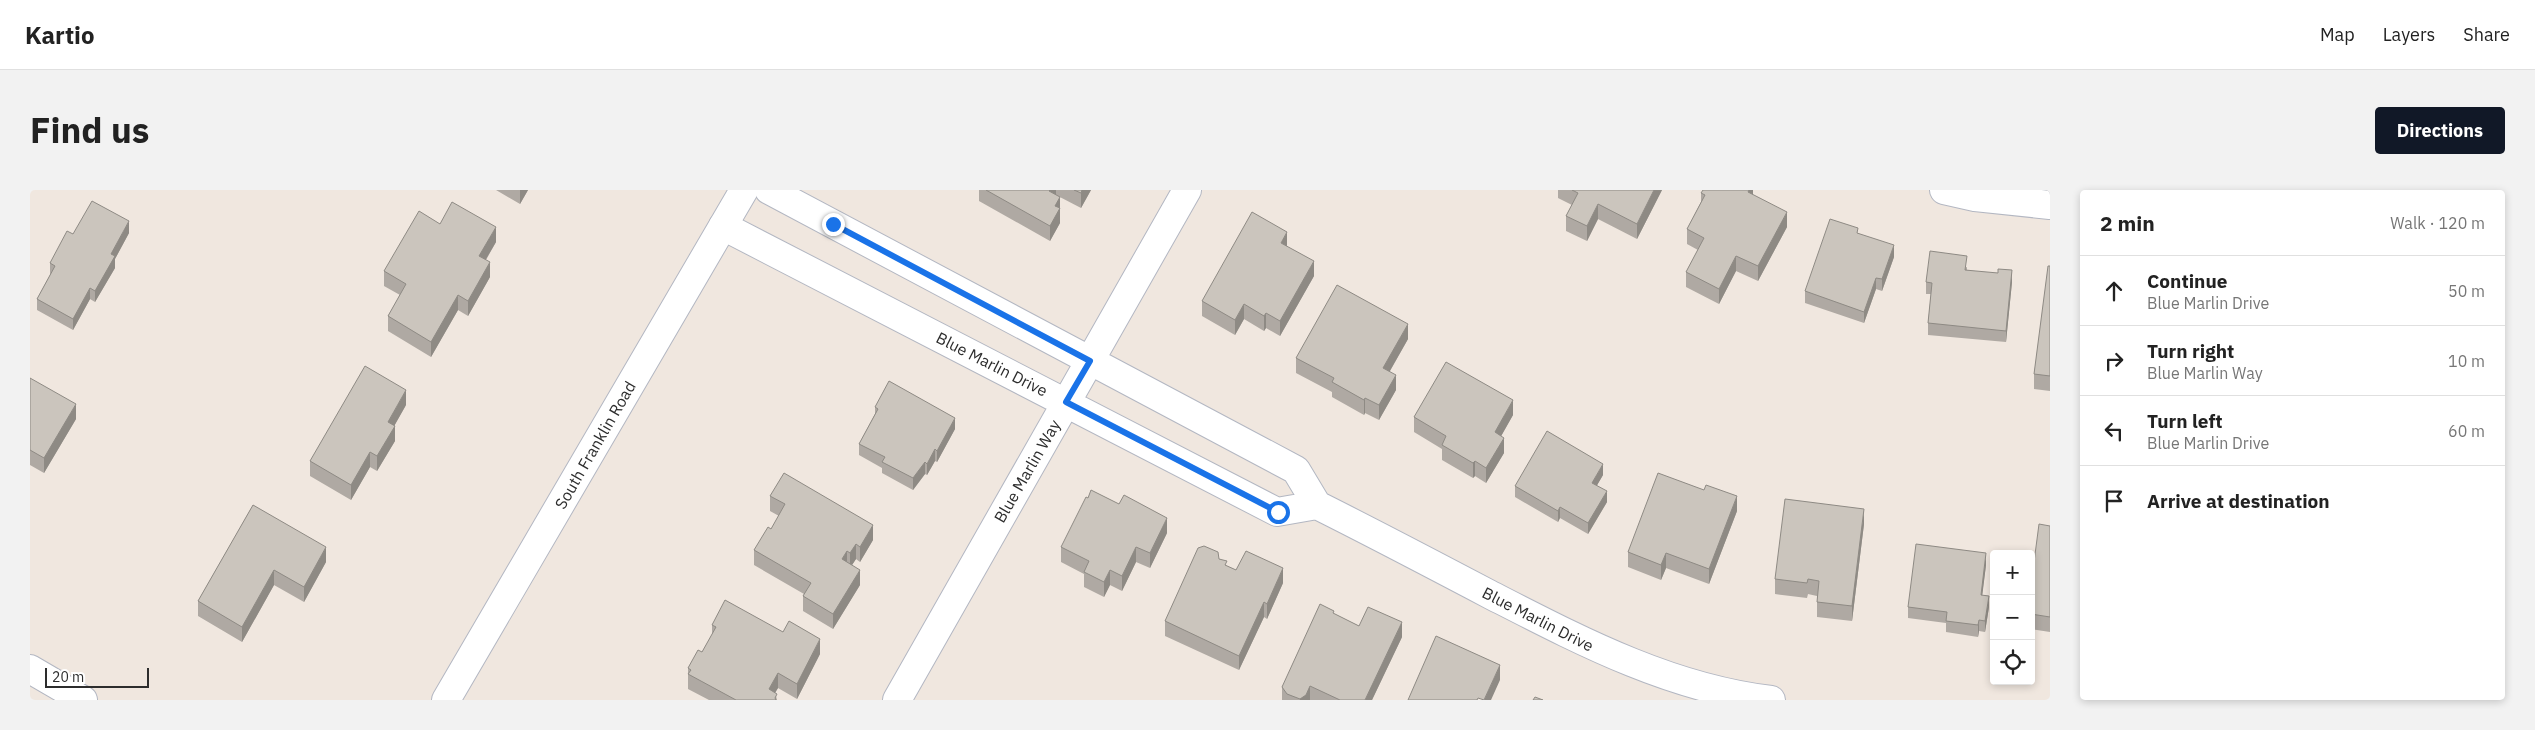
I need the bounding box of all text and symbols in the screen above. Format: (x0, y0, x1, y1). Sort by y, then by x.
text: Kartio (25, 19, 95, 51)
text: Map (2320, 23, 2355, 46)
text: Layers (2383, 23, 2435, 46)
text: Share (2463, 23, 2510, 46)
text: Find us (30, 107, 149, 153)
button: Directions (2375, 107, 2505, 154)
text: 2 min (2100, 209, 2155, 237)
route end (822, 213, 845, 236)
text: Walk · 120 m (2390, 213, 2485, 233)
text: Continue (2147, 269, 2227, 293)
icon: ahead (2100, 277, 2128, 305)
text: 50 m (2448, 281, 2485, 301)
text: Blue Marlin Drive (2147, 293, 2269, 313)
street label: Blue Marlin Drive (933, 327, 1051, 401)
text: Turn right (2147, 339, 2234, 363)
icon: right (2100, 347, 2128, 375)
text: 10 m (2448, 351, 2485, 371)
text: Blue Marlin Way (2147, 363, 2263, 383)
street label: South Franklin Road (550, 378, 640, 512)
text: Turn left (2147, 409, 2223, 433)
street label: Blue Marlin Way (989, 416, 1065, 526)
icon: left (2100, 417, 2128, 445)
text: 60 m (2448, 421, 2485, 441)
text: Blue Marlin Drive (2147, 433, 2269, 453)
icon: arrive (2100, 487, 2128, 515)
text: Arrive at destination (2147, 489, 2330, 513)
route start (1267, 501, 1290, 524)
map controls (1990, 550, 2035, 685)
button: + (1990, 550, 2035, 595)
street label: Blue Marlin Drive (1479, 582, 1597, 656)
button: − (1990, 595, 2035, 640)
button: locate (1990, 640, 2035, 685)
scale bar (45, 665, 149, 688)
text: 20 m (52, 668, 84, 686)

